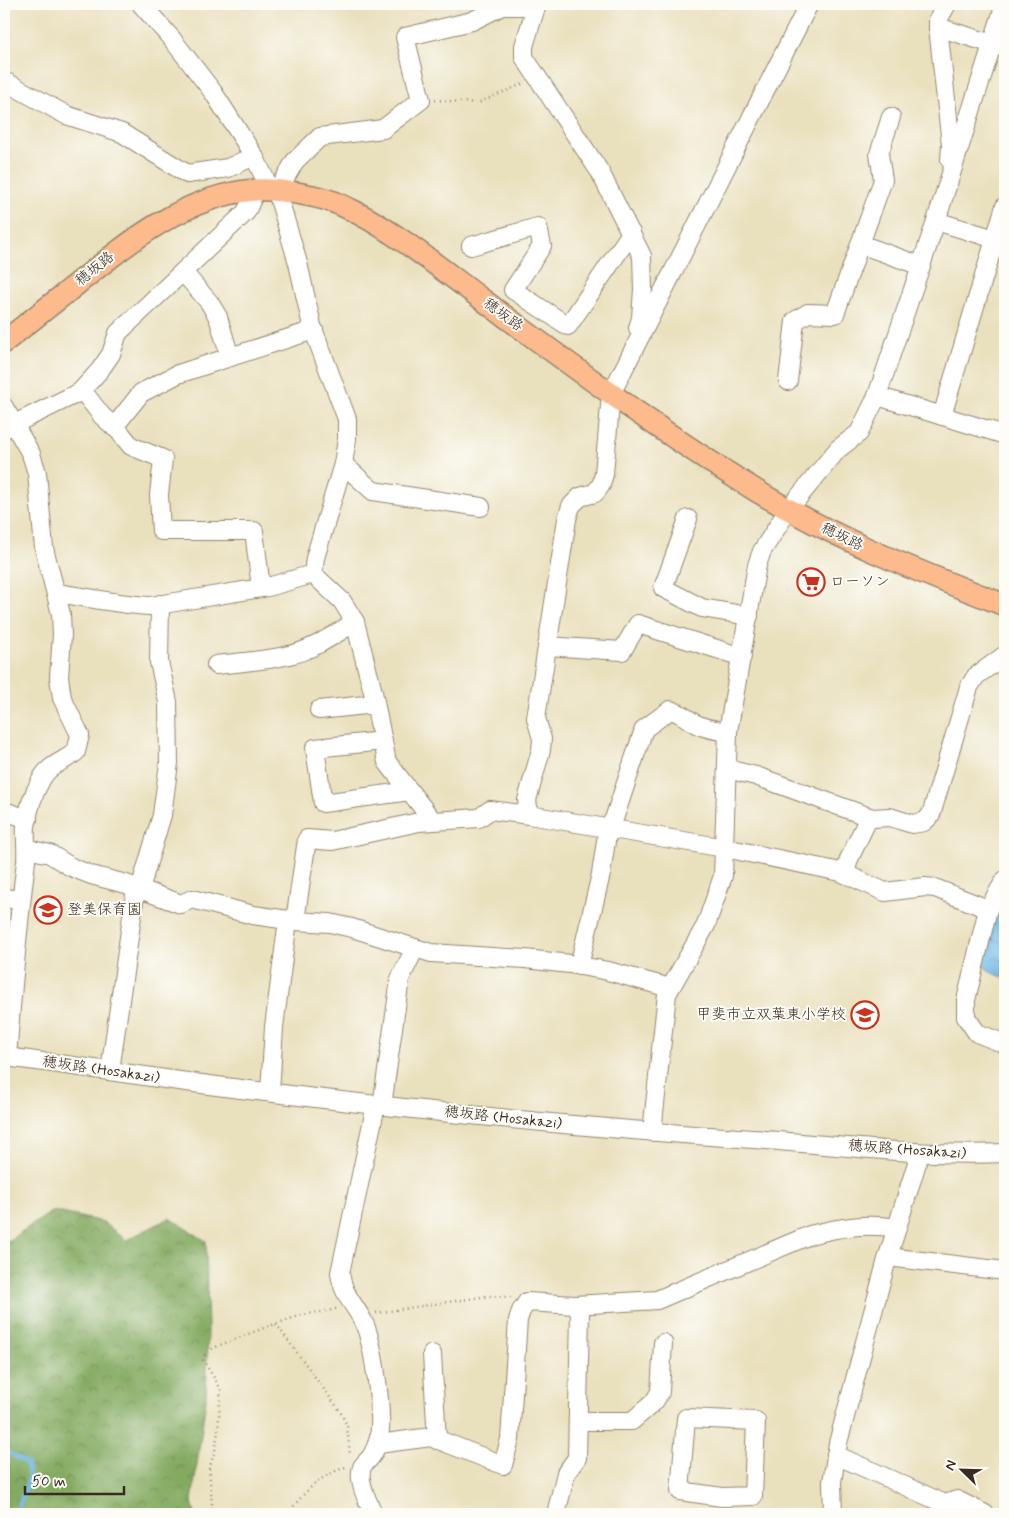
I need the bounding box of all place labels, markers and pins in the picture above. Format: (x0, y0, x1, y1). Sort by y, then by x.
supermarket icon: ローソン (796, 567, 826, 597)
place label: ローソン (830, 572, 890, 592)
school or university icon: 登美保育園 (33, 895, 63, 925)
place label: 登美保育園 (67, 900, 142, 920)
school or university icon: 甲斐市立双葉東小学校 (850, 1000, 880, 1030)
place label: 甲斐市立双葉東小学校 (696, 1005, 846, 1025)

